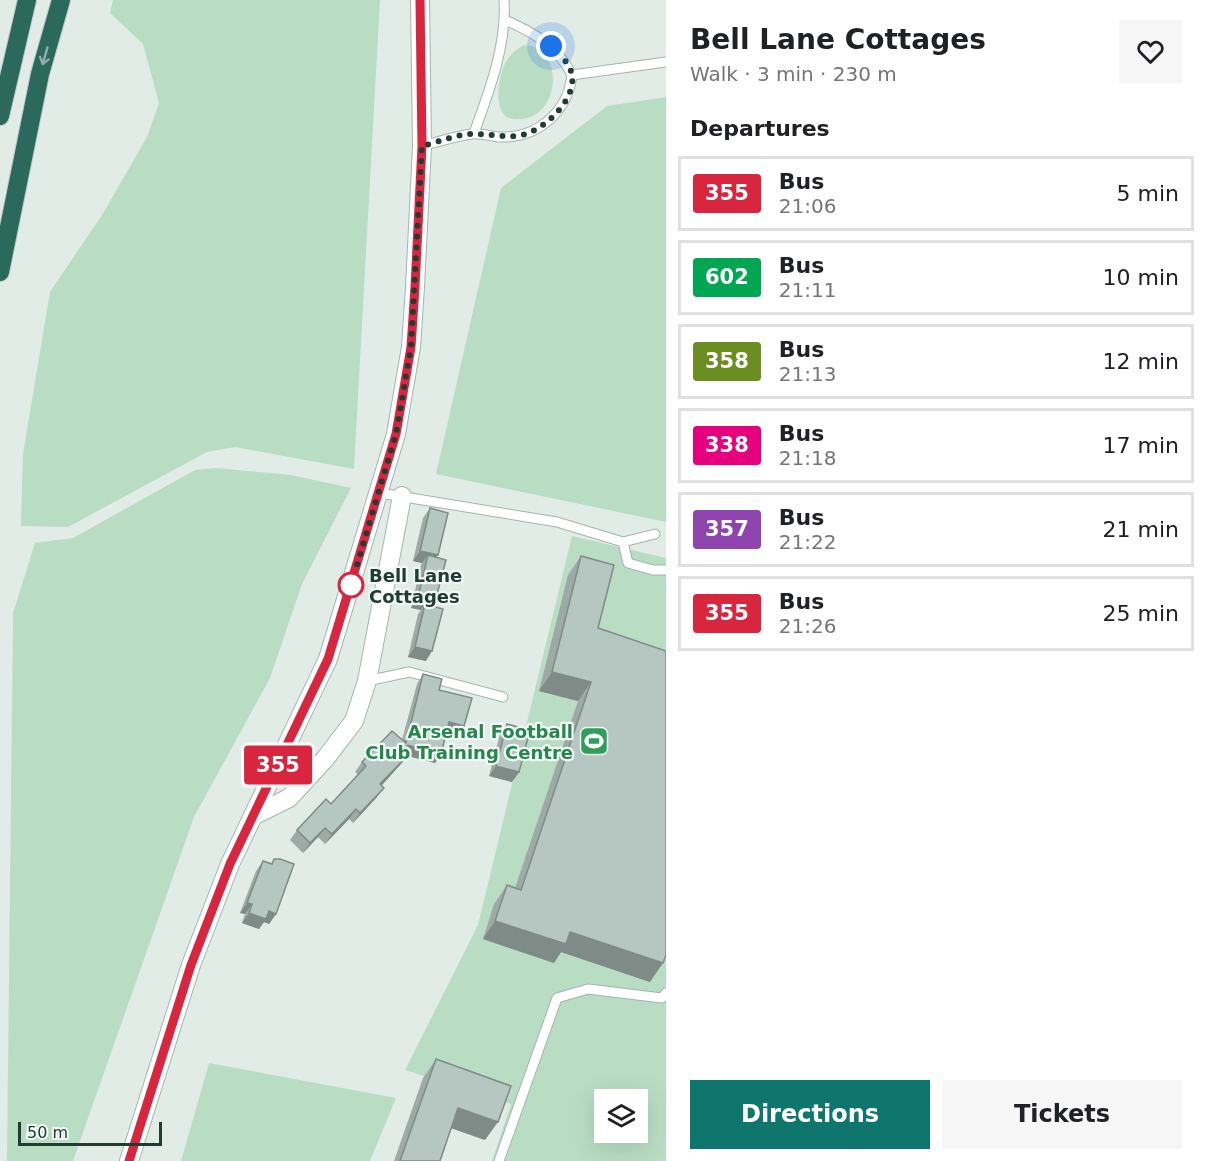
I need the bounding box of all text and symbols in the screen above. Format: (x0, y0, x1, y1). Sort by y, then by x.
button: heart (1119, 20, 1182, 83)
text: Bell Lane Cottages (690, 23, 986, 56)
your location (536, 31, 566, 61)
one-way arrow (39, 46, 50, 65)
text: Walk · 3 min · 230 m (690, 62, 897, 86)
text: Departures (690, 116, 830, 141)
text: Bus (779, 169, 824, 194)
text: 355 (705, 181, 749, 205)
text: 5 min (1117, 181, 1179, 206)
text: 21:06 (779, 194, 836, 218)
text: Bus (779, 253, 824, 278)
text: 602 (705, 265, 749, 289)
text: 10 min (1103, 265, 1179, 290)
text: 21:11 (779, 278, 836, 302)
text: Bus (779, 337, 824, 362)
text: 358 (705, 349, 749, 373)
text: 12 min (1103, 349, 1179, 374)
text: 21:13 (779, 362, 836, 386)
text: Bus (779, 421, 824, 446)
text: 338 (705, 433, 749, 457)
text: 17 min (1103, 433, 1179, 458)
text: 21:18 (779, 446, 836, 470)
text: Bus (779, 505, 824, 530)
text: 357 (705, 517, 749, 541)
text: 21 min (1103, 517, 1179, 542)
text: 21:22 (779, 530, 836, 554)
place label: Bell Lane Cottages (369, 565, 462, 607)
marker: Bell Lane Cottages (338, 572, 364, 598)
text: Bus (779, 589, 824, 614)
text: 355 (705, 601, 749, 625)
text: 25 min (1103, 601, 1179, 626)
text: 21:26 (779, 614, 836, 638)
place label: Arsenal Football Club Training Centre (365, 721, 573, 763)
sports icon: Arsenal Football Club Training Centre (578, 725, 610, 757)
line badge: 355 (244, 746, 312, 784)
text: 355 (256, 753, 300, 777)
button: Directions (690, 1080, 930, 1149)
button: Tickets (942, 1080, 1182, 1149)
map controls (594, 1089, 648, 1143)
button: layers (594, 1089, 648, 1143)
scale bar (18, 1119, 162, 1146)
text: 50 m (27, 1123, 68, 1142)

